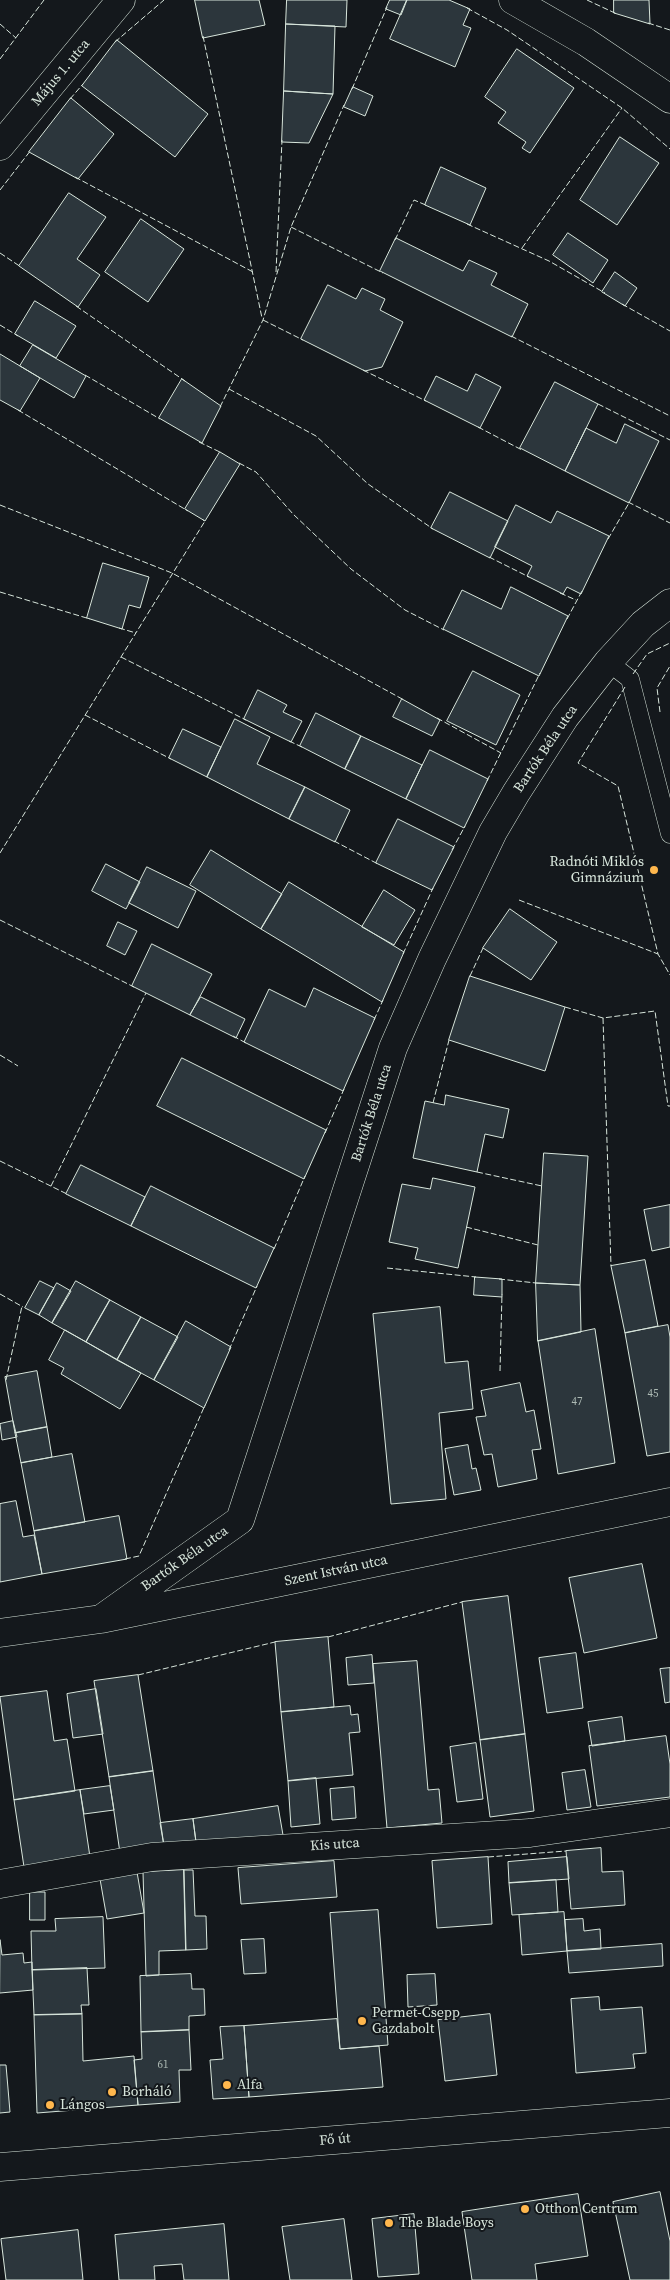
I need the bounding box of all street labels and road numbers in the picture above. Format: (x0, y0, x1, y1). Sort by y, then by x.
street label: Május 1. utca (28, 36, 94, 110)
street label: Bartók Béla utca (511, 702, 581, 796)
street label: Bartók Béla utca (348, 1062, 396, 1164)
street label: Bartók Béla utca (138, 1523, 232, 1595)
street label: Szent István utca (283, 1552, 389, 1590)
street label: Kis utca (310, 1835, 360, 1855)
street label: Fő út (319, 2130, 351, 2150)

